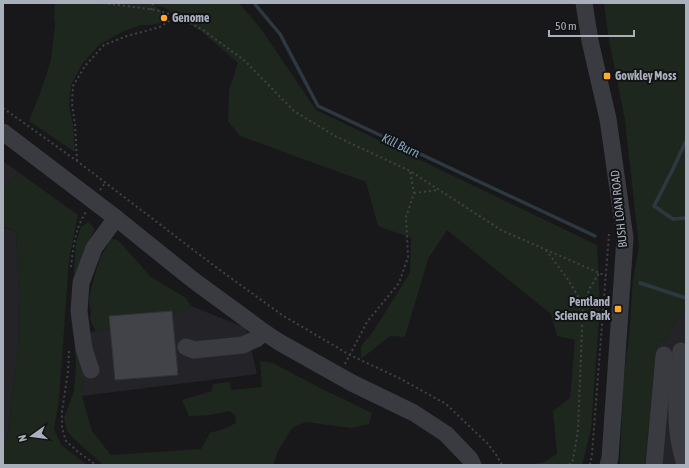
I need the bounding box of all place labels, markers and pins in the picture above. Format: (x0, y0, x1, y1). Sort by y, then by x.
place label: Genome (172, 11, 210, 25)
marker: Genome (159, 13, 169, 23)
place label: Gowkley Moss (615, 69, 677, 83)
marker: Gowkley Moss (602, 71, 612, 81)
place label: Pentland Science Park (555, 295, 611, 323)
marker: Pentland Science Park (613, 304, 623, 314)

